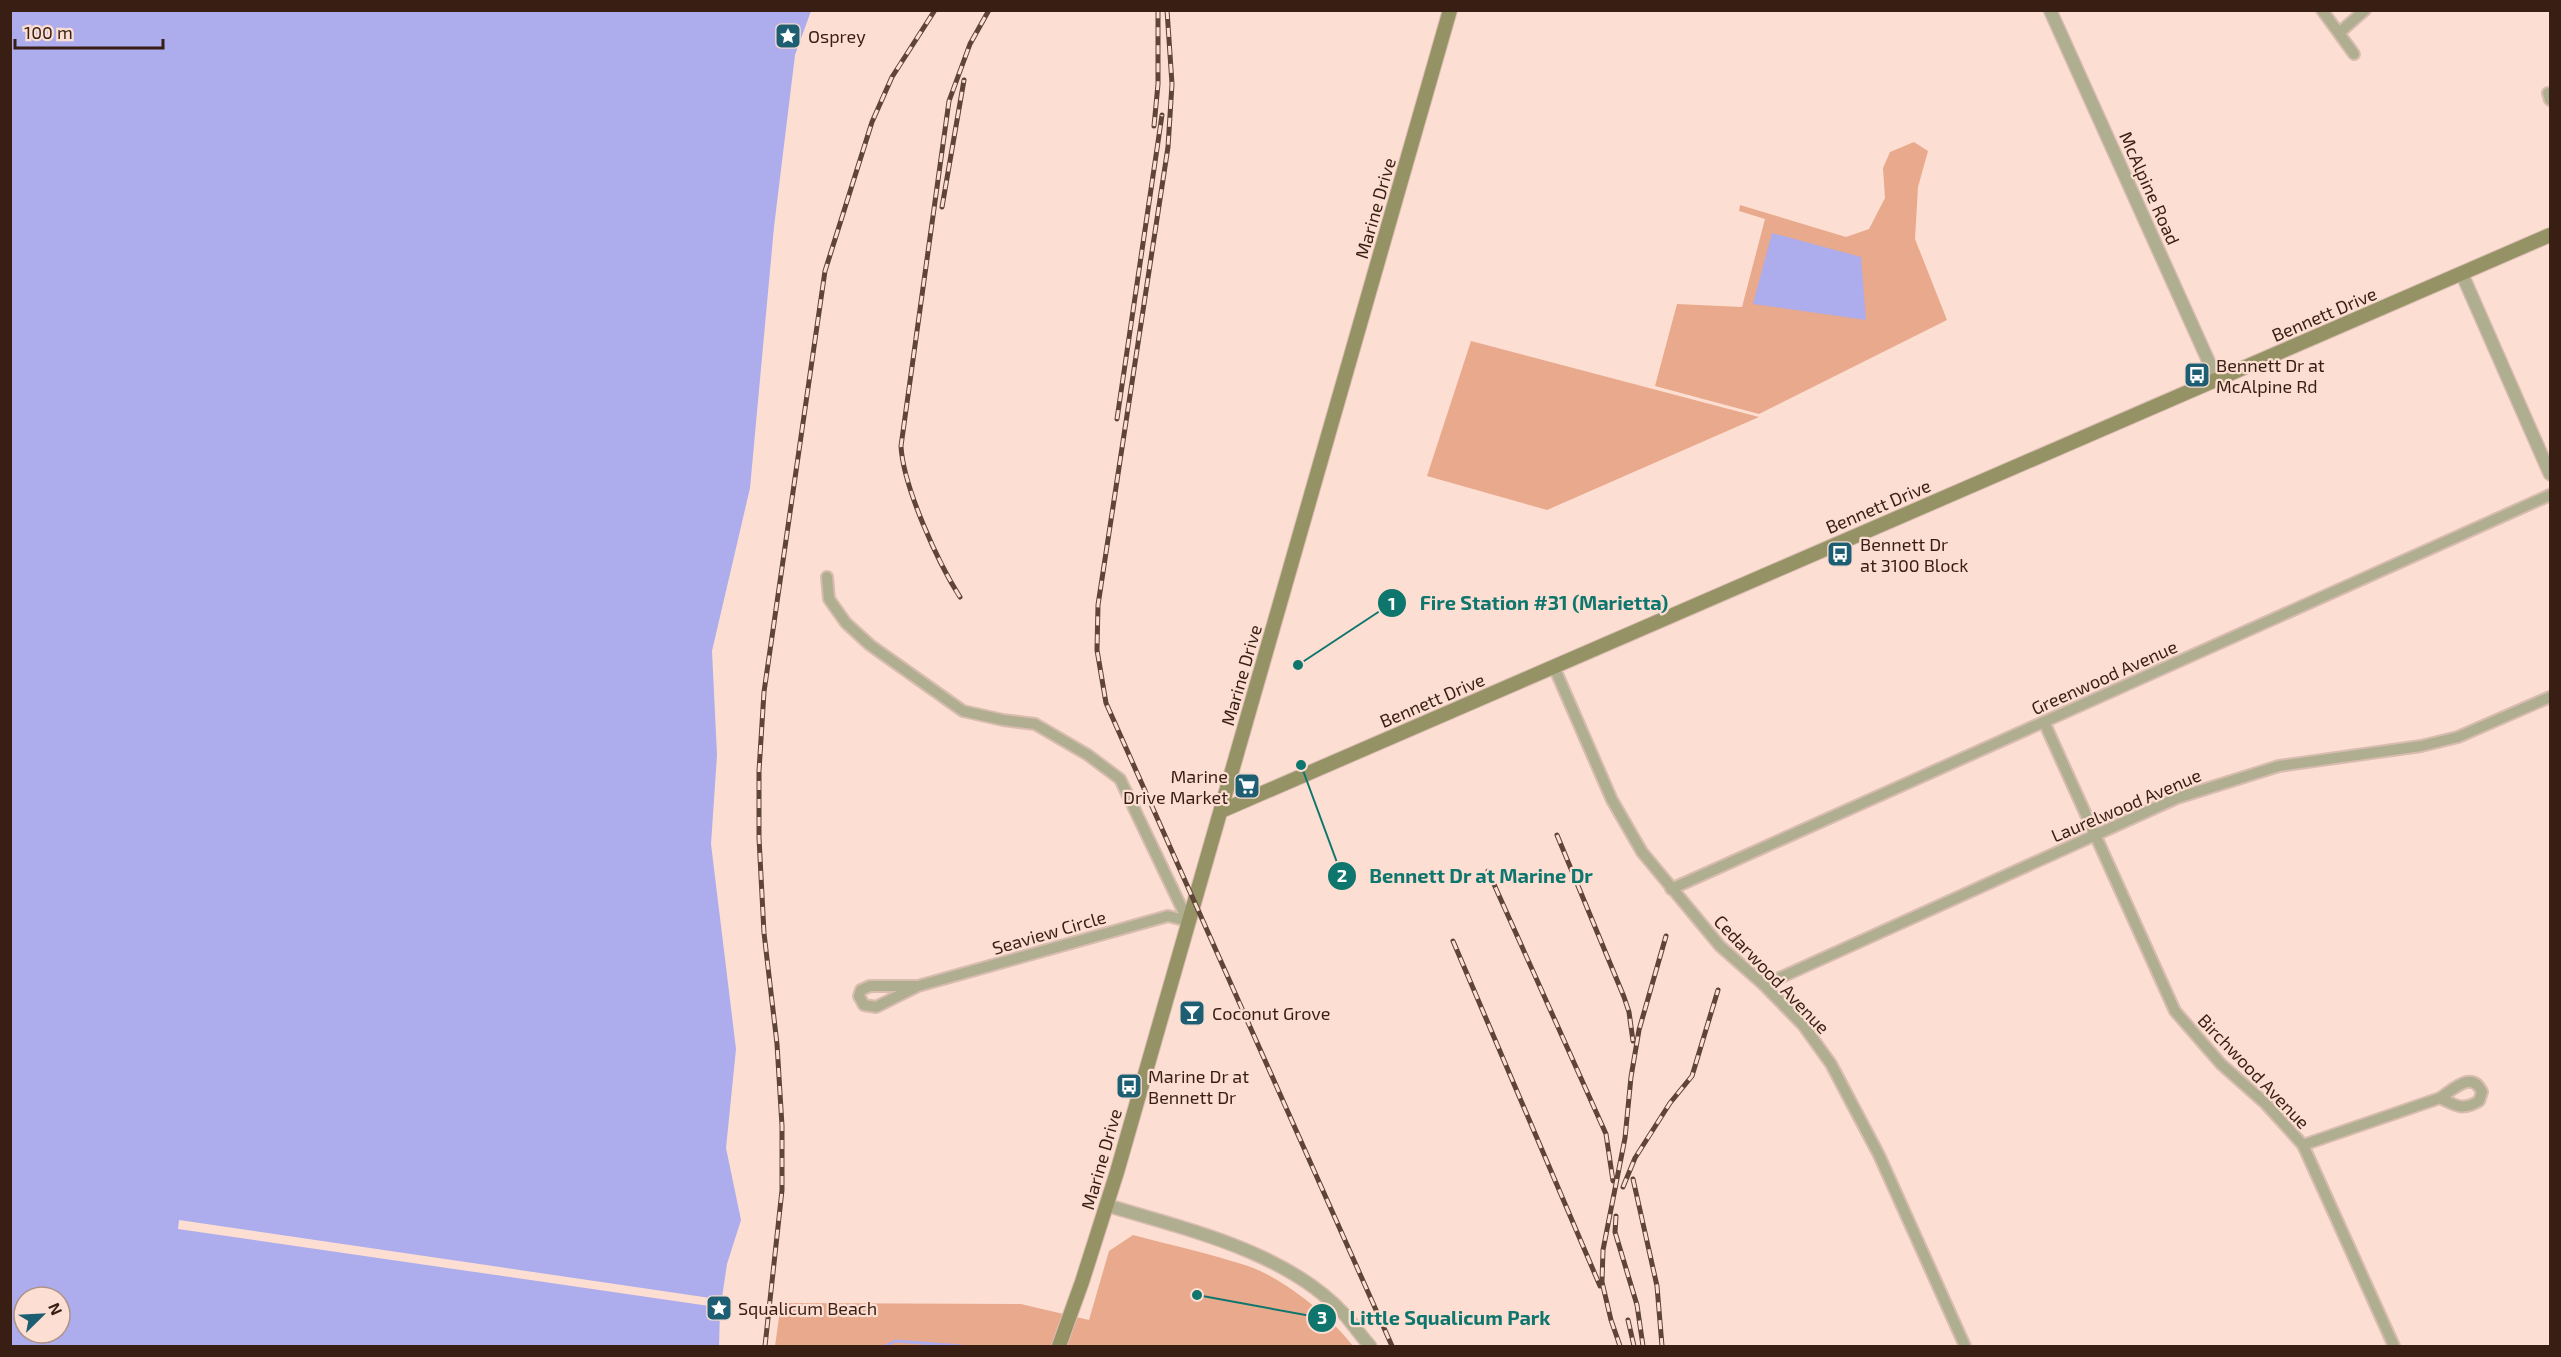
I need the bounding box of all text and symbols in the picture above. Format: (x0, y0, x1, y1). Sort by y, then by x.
scale bar (15, 12, 164, 50)
text: 100 m (24, 21, 73, 43)
place icon: Osprey (773, 21, 803, 51)
place label: Osprey (808, 25, 866, 47)
street label: McAlpine Road (2115, 128, 2185, 248)
street label: Marine Drive (1350, 155, 1400, 261)
street label: Bennett Drive (2268, 282, 2380, 346)
place label: Bennett Dr at McAlpine Rd (2216, 354, 2325, 397)
bus stop icon: Bennett Dr at McAlpine Rd (2182, 360, 2212, 390)
street label: Bennett Drive (1822, 474, 1934, 538)
place label: Bennett Dr at 3100 Block (1860, 533, 1968, 576)
bus stop icon: Bennett Dr at 3100 Block (1825, 539, 1855, 569)
callout: Fire Station #31 (Marietta) (1377, 584, 1680, 622)
text: Fire Station #31 (Marietta) (1420, 590, 1668, 614)
text: 1 (1388, 592, 1396, 614)
street label: Marine Drive (1216, 622, 1266, 728)
street label: Greenwood Avenue (2028, 635, 2180, 719)
street label: Bennett Drive (1376, 668, 1488, 732)
street label: Laurelwood Avenue (2048, 764, 2204, 846)
place label: Marine Drive Market (1123, 765, 1228, 808)
supermarket icon: Marine Drive Market (1232, 771, 1262, 801)
callout: Bennett Dr at Marine Dr (1327, 857, 1605, 895)
text: Bennett Dr at Marine Dr (1369, 863, 1593, 887)
text: 2 (1337, 864, 1347, 886)
street label: Seaview Circle (990, 905, 1108, 959)
street label: Cedarwood Avenue (1710, 910, 1834, 1038)
bar icon: Coconut Grove (1177, 998, 1207, 1028)
place label: Coconut Grove (1212, 1002, 1330, 1024)
street label: Birchwood Avenue (2194, 1009, 2314, 1133)
place label: Marine Dr at Bennett Dr (1148, 1065, 1249, 1108)
bus stop icon: Marine Dr at Bennett Dr (1114, 1071, 1144, 1101)
street label: Marine Drive (1076, 1106, 1126, 1212)
north arrow (12, 1285, 72, 1345)
place icon: Squalicum Beach (704, 1293, 734, 1323)
place label: Squalicum Beach (738, 1297, 877, 1319)
callout: Little Squalicum Park (1307, 1299, 1562, 1337)
text: N (45, 1300, 67, 1318)
text: Little Squalicum Park (1349, 1305, 1551, 1329)
text: 3 (1317, 1306, 1327, 1328)

